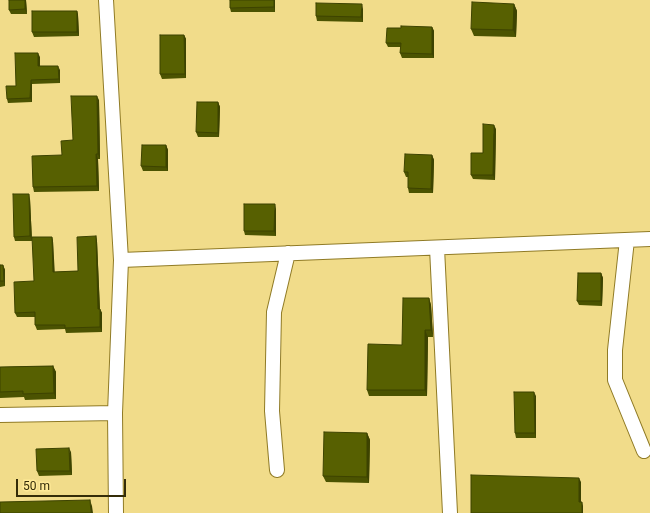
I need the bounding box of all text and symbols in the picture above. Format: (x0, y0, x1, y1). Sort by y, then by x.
scale bar (18, 471, 128, 497)
text: 50 m (23, 479, 50, 493)

